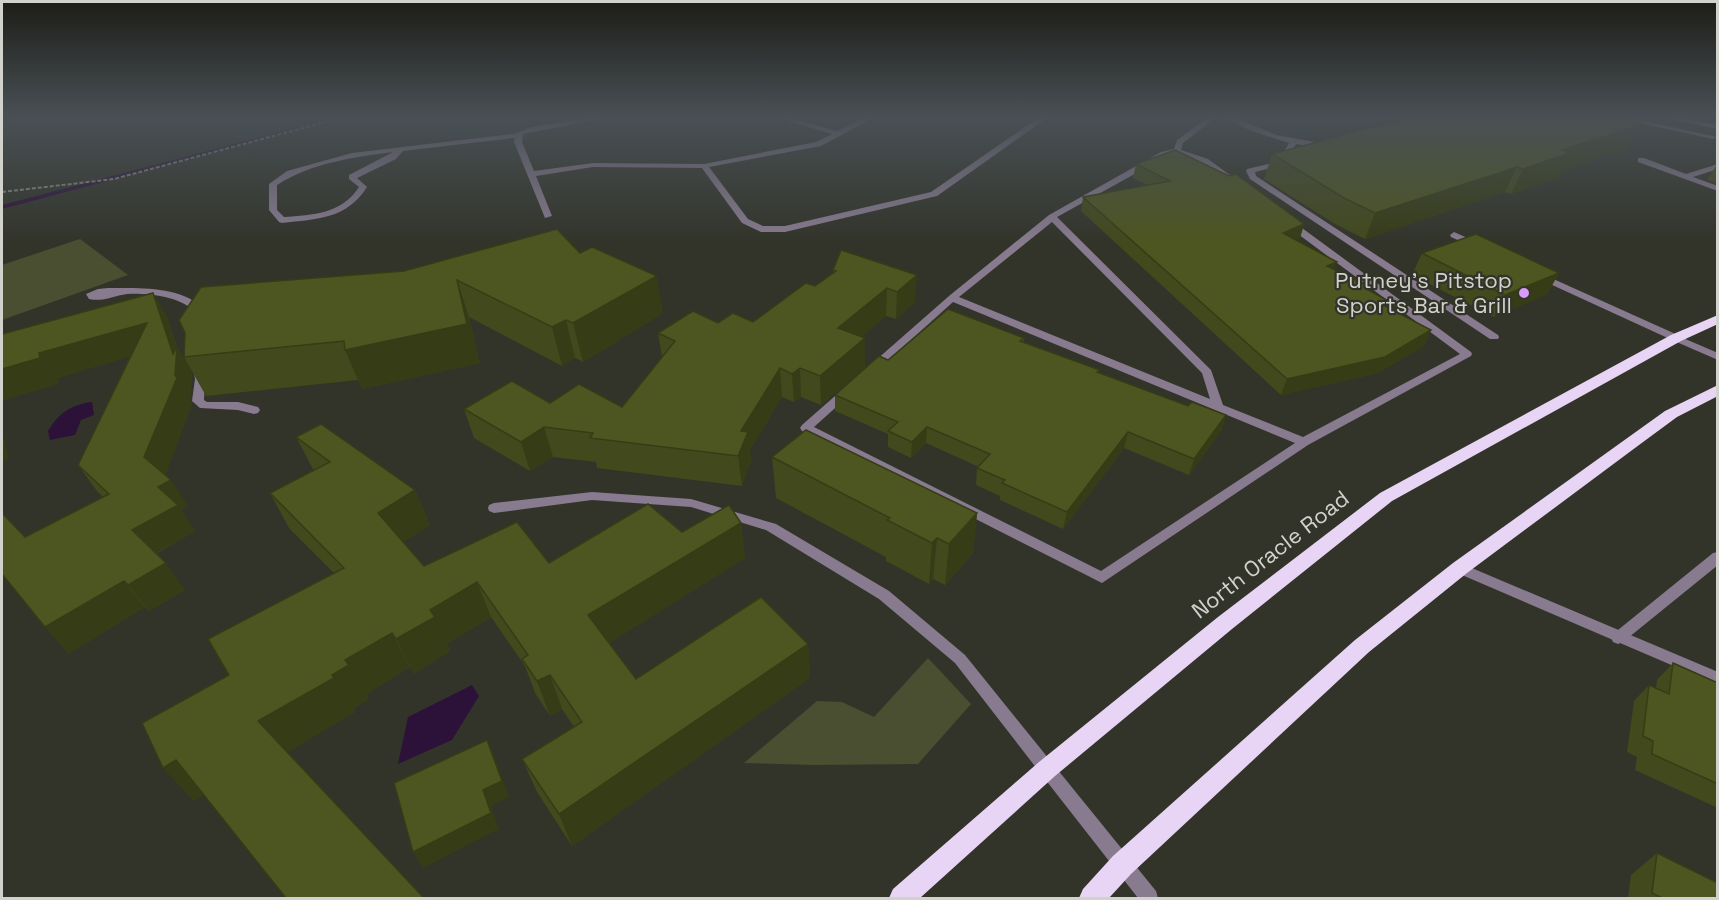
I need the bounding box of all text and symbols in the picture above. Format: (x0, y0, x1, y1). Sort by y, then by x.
place label: Putney's Pitstop Sports Bar & Grill (1335, 266, 1512, 319)
marker: Putney's Pitstop Sports Bar & Grill (1517, 286, 1531, 300)
street label: North Oracle Road (1186, 484, 1354, 624)

